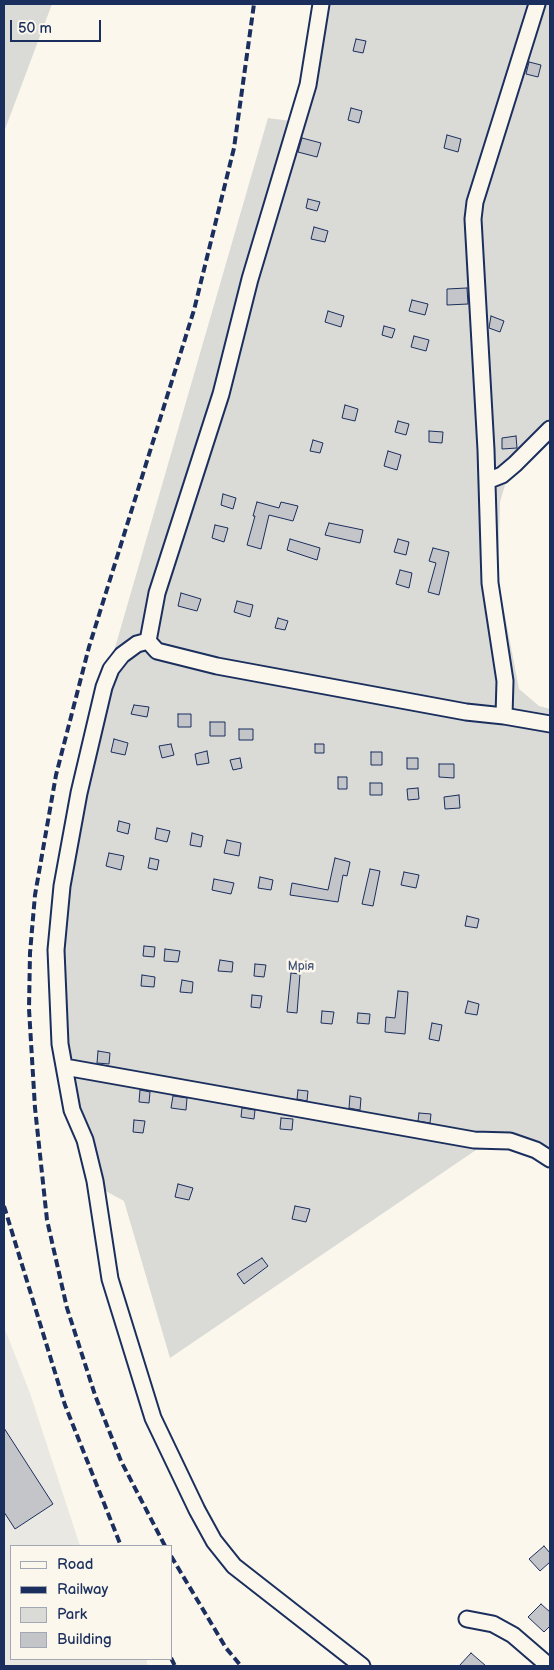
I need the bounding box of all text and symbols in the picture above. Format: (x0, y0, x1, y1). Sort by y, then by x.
scale bar (12, 10, 104, 42)
text: 50 m (18, 19, 52, 38)
park label: Мрія (288, 960, 314, 974)
legend (10, 1545, 172, 1660)
text: Road (57, 1555, 93, 1574)
text: Railway (57, 1580, 108, 1599)
text: Park (57, 1605, 87, 1624)
text: Building (57, 1630, 112, 1649)

